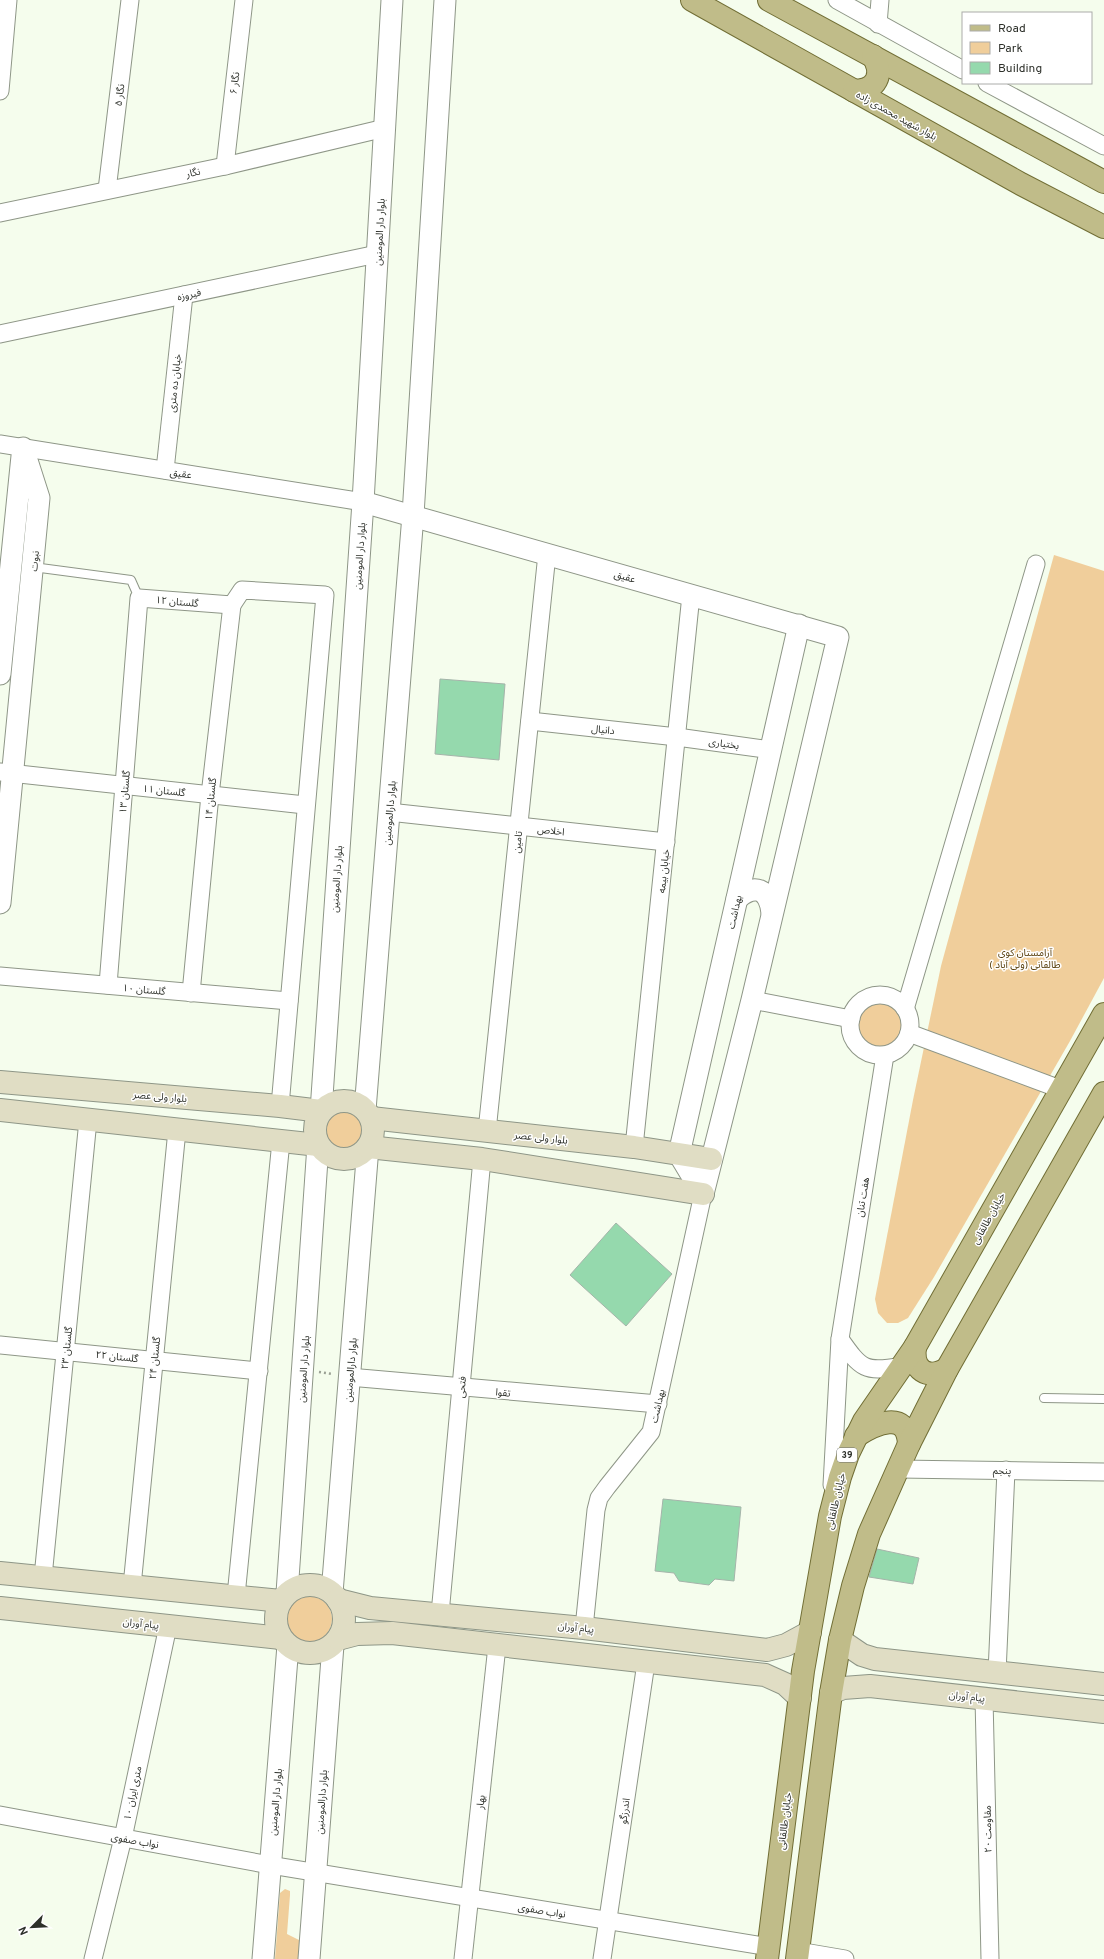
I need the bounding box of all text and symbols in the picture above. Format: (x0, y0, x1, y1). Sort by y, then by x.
legend (962, 12, 1092, 84)
text: Road (998, 21, 1026, 37)
text: Park (998, 41, 1023, 57)
text: Building (998, 61, 1042, 77)
street label: نگار ۶ (228, 71, 243, 95)
street label: نگار ۵ (113, 83, 128, 107)
street label: بلوار شهید محمدی زاده (854, 89, 939, 144)
street label: نگار (184, 166, 202, 182)
street label: بلوار دار المومنین (372, 198, 389, 266)
street label: فیروزه (176, 287, 203, 304)
street label: خیابان ده متری (166, 353, 185, 413)
street label: عقیق (169, 466, 193, 483)
street label: بلوار دار المومنین (352, 522, 369, 590)
street label: نبوت (28, 550, 43, 572)
street label: عقیق (612, 568, 637, 587)
street label: گلستان ۱۲ (155, 594, 200, 611)
street label: دانیال (591, 723, 615, 738)
street label: بختیاری (708, 736, 740, 753)
street label: گلستان ۱۳ (117, 769, 134, 814)
street label: گلستان ۱۴ (203, 776, 220, 821)
street label: بلوار دارالمومنین (381, 780, 400, 846)
street label: گلستان ۱۱ (142, 783, 187, 800)
street label: اخلاص (537, 824, 565, 839)
street label: تامین (511, 830, 526, 854)
street label: بلوار دار المومنین (329, 845, 346, 913)
street label: خیابان بیمه (656, 848, 673, 894)
street label: بهداشت (725, 894, 746, 930)
park label: آرامستان کوی طالقانی (ولی آباد ) (989, 947, 1061, 972)
street label: گلستان ۱۰ (122, 982, 167, 999)
street label: بلوار ولی عصر (131, 1089, 188, 1106)
street label: بلوار ولی عصر (512, 1129, 569, 1148)
street label: هفت تنان (854, 1176, 873, 1218)
street label: خیابان طالقانی (970, 1190, 1009, 1247)
street label: گلستان ۲۳ (59, 1325, 76, 1370)
street label: گلستان ۲۴ (147, 1335, 164, 1380)
street label: بلوار دار المومنین (296, 1335, 313, 1403)
street label: بلوار دارالمومنین (342, 1337, 361, 1403)
street label: گلستان ۲۲ (95, 1349, 140, 1366)
street label: فتحی (455, 1375, 470, 1399)
street label: تقوا (495, 1386, 511, 1401)
street label: بهداشت (648, 1388, 669, 1424)
road number: 39 (837, 1448, 857, 1462)
street label: پنجم (993, 1465, 1011, 1478)
street label: خیابان طالقانی (824, 1472, 849, 1531)
street label: پیام آوران (122, 1616, 160, 1634)
street label: پیام آوران (557, 1620, 595, 1638)
street label: پیام آوران (948, 1689, 986, 1707)
street label: ۱۰ متری ایران (121, 1765, 146, 1822)
street label: بلوار دار المومنین (267, 1768, 286, 1836)
street label: بلوار دارالمومنین (314, 1769, 331, 1835)
street label: خیابان طالقانی (776, 1792, 795, 1851)
street label: بهار (474, 1794, 489, 1811)
street label: اندرزگو (617, 1797, 634, 1825)
street label: مقاومت ۲۰ (982, 1805, 995, 1853)
street label: نواب صفوی (110, 1831, 160, 1852)
street label: نواب صفوی (517, 1901, 567, 1922)
north arrow (12, 1907, 52, 1947)
text: N (16, 1924, 32, 1937)

